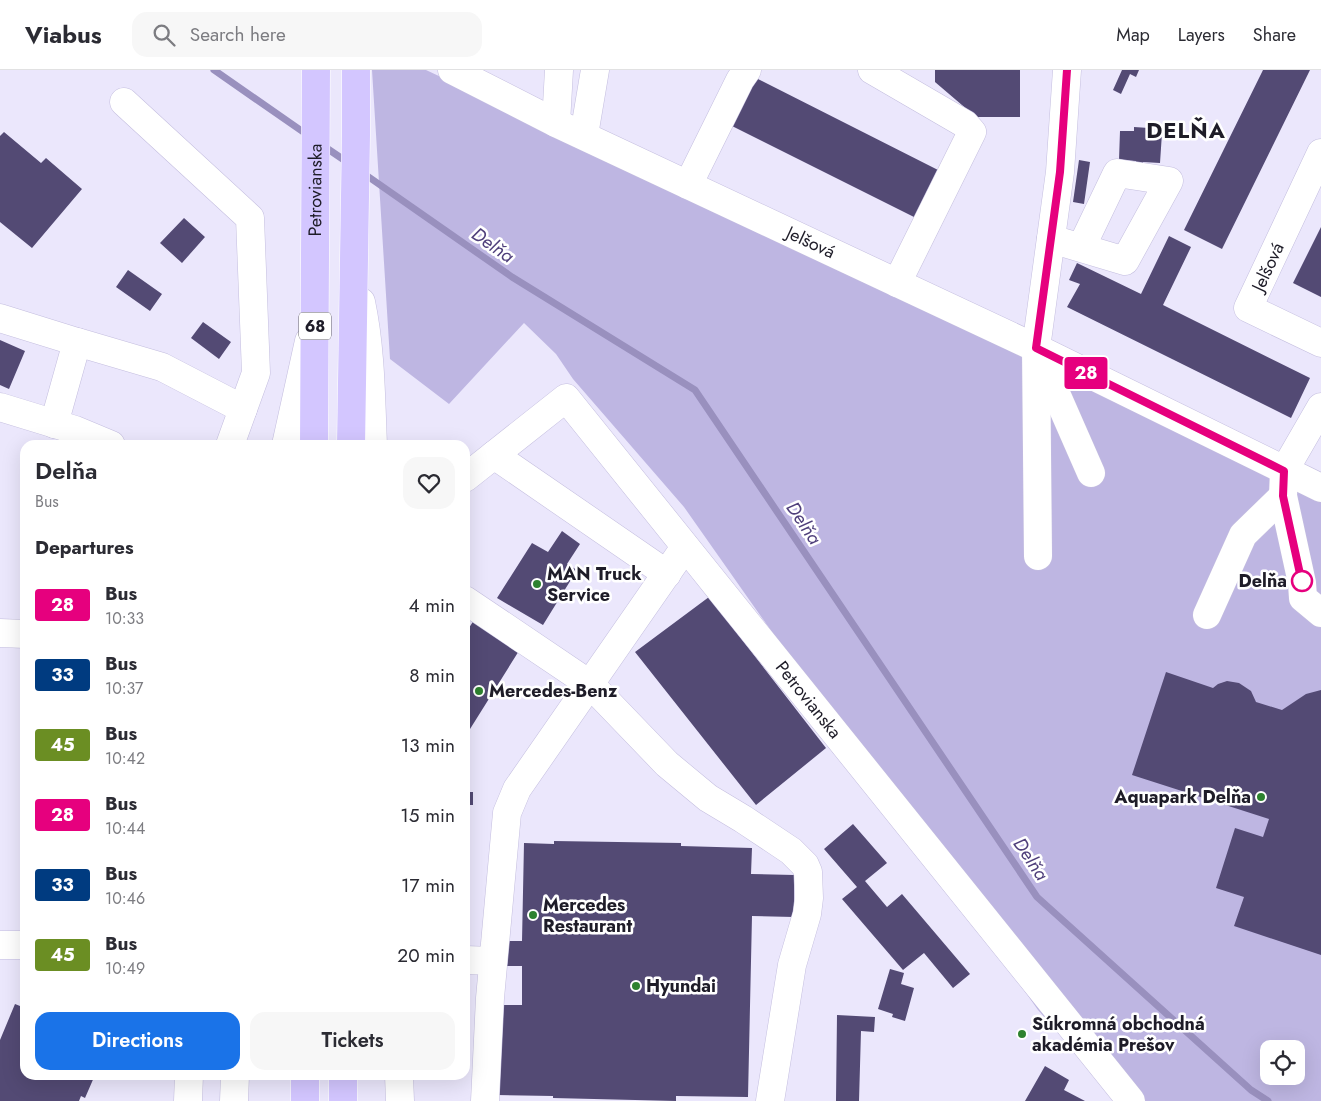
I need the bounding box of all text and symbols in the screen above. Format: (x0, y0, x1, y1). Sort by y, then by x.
search box (132, 12, 482, 57)
text: Viabus (25, 17, 102, 52)
icon: search (150, 21, 178, 49)
text: Search here (190, 21, 286, 48)
text: Map (1116, 22, 1150, 48)
text: Layers (1178, 22, 1225, 48)
text: Share (1253, 22, 1296, 48)
district label: DELŇA (1146, 114, 1226, 146)
street label: Petrovianska (302, 143, 329, 237)
street label: Jelšová (780, 219, 839, 265)
water label: Delňa (466, 221, 520, 270)
street label: Jelšová (1245, 238, 1291, 298)
road number: 68 (299, 312, 331, 340)
line badge: 28 (1064, 357, 1108, 389)
text: 28 (1074, 360, 1098, 386)
text: Delňa (35, 453, 98, 488)
button: heart (403, 457, 455, 509)
text: Bus (35, 490, 59, 513)
water label: Delňa (780, 496, 828, 550)
text: Departures (35, 534, 134, 561)
place label: MAN Truck Service (547, 561, 642, 608)
place label: Delňa (1239, 568, 1287, 594)
marker: Delňa (1291, 570, 1313, 592)
marker: MAN Truck Service (531, 578, 543, 590)
text: Bus (105, 580, 137, 607)
text: 28 (51, 592, 74, 618)
text: 4 min (408, 592, 455, 619)
text: 10:33 (105, 607, 144, 630)
text: Bus (105, 650, 137, 677)
street label: Petrovianska (769, 655, 848, 744)
text: 33 (51, 662, 74, 688)
text: 8 min (409, 662, 455, 689)
text: 10:37 (105, 677, 144, 700)
place label: Mercedes-Benz (489, 678, 618, 704)
marker: Mercedes-Benz (473, 685, 485, 697)
text: Bus (105, 720, 137, 747)
text: 45 (50, 732, 75, 758)
text: 13 min (401, 732, 455, 759)
text: 10:42 (105, 747, 145, 770)
place label: Aquapark Delňa (1113, 784, 1251, 810)
text: Bus (105, 790, 137, 817)
marker: Aquapark Delňa (1255, 791, 1267, 803)
text: 28 (51, 802, 74, 828)
text: 15 min (400, 802, 455, 829)
text: 10:44 (105, 817, 145, 840)
water label: Delňa (1007, 832, 1055, 886)
text: Bus (105, 860, 137, 887)
text: 33 (51, 872, 74, 898)
text: 17 min (401, 872, 455, 899)
text: 10:46 (105, 887, 145, 910)
place label: Mercedes Restaurant (543, 892, 632, 939)
marker: Mercedes Restaurant (527, 909, 539, 921)
text: Bus (105, 930, 137, 957)
text: 45 (50, 942, 75, 968)
text: 20 min (397, 942, 455, 969)
text: 10:49 (105, 957, 145, 980)
place label: Hyundai (646, 973, 716, 999)
marker: Hyundai (630, 980, 642, 992)
place label: Súkromná obchodná akadémia Prešov (1032, 1011, 1205, 1058)
button: Directions (35, 1012, 240, 1070)
button: Tickets (250, 1012, 455, 1070)
marker: Súkromná obchodná akadémia Prešov (1016, 1028, 1028, 1040)
map controls (1260, 1040, 1305, 1085)
button: locate (1260, 1040, 1305, 1085)

